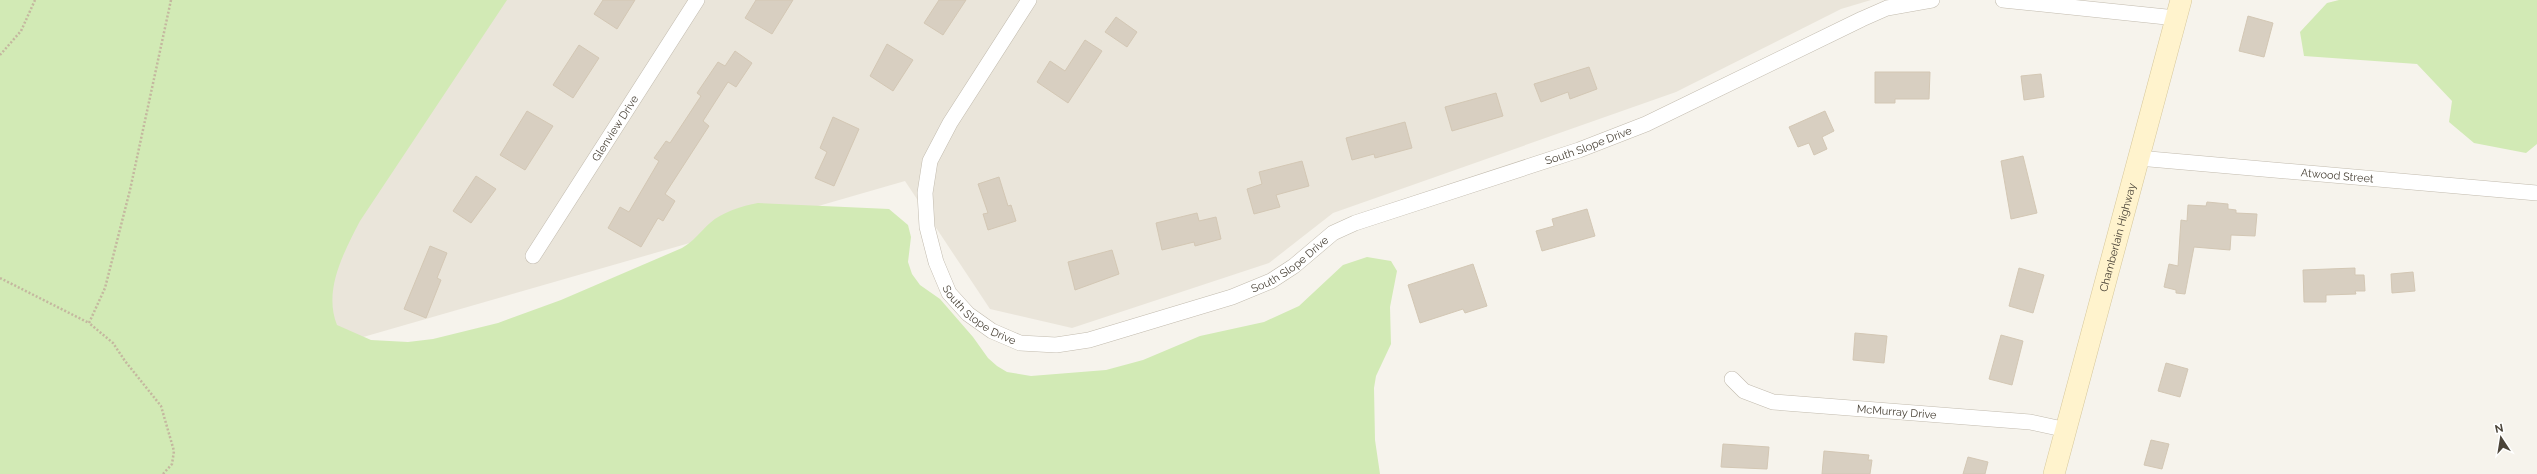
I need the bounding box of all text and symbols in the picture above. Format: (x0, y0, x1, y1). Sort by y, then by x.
street label: Glenview Drive (589, 92, 642, 164)
street label: South Slope Drive (1543, 124, 1634, 168)
street label: Atwood Street (2300, 166, 2374, 186)
street label: Chamberlain Highway (2097, 182, 2139, 293)
street label: South Slope Drive (1249, 233, 1332, 295)
street label: South Slope Drive (939, 283, 1018, 348)
street label: McMurray Drive (1856, 403, 1938, 422)
north arrow (2481, 418, 2521, 458)
text: N (2494, 421, 2504, 436)

